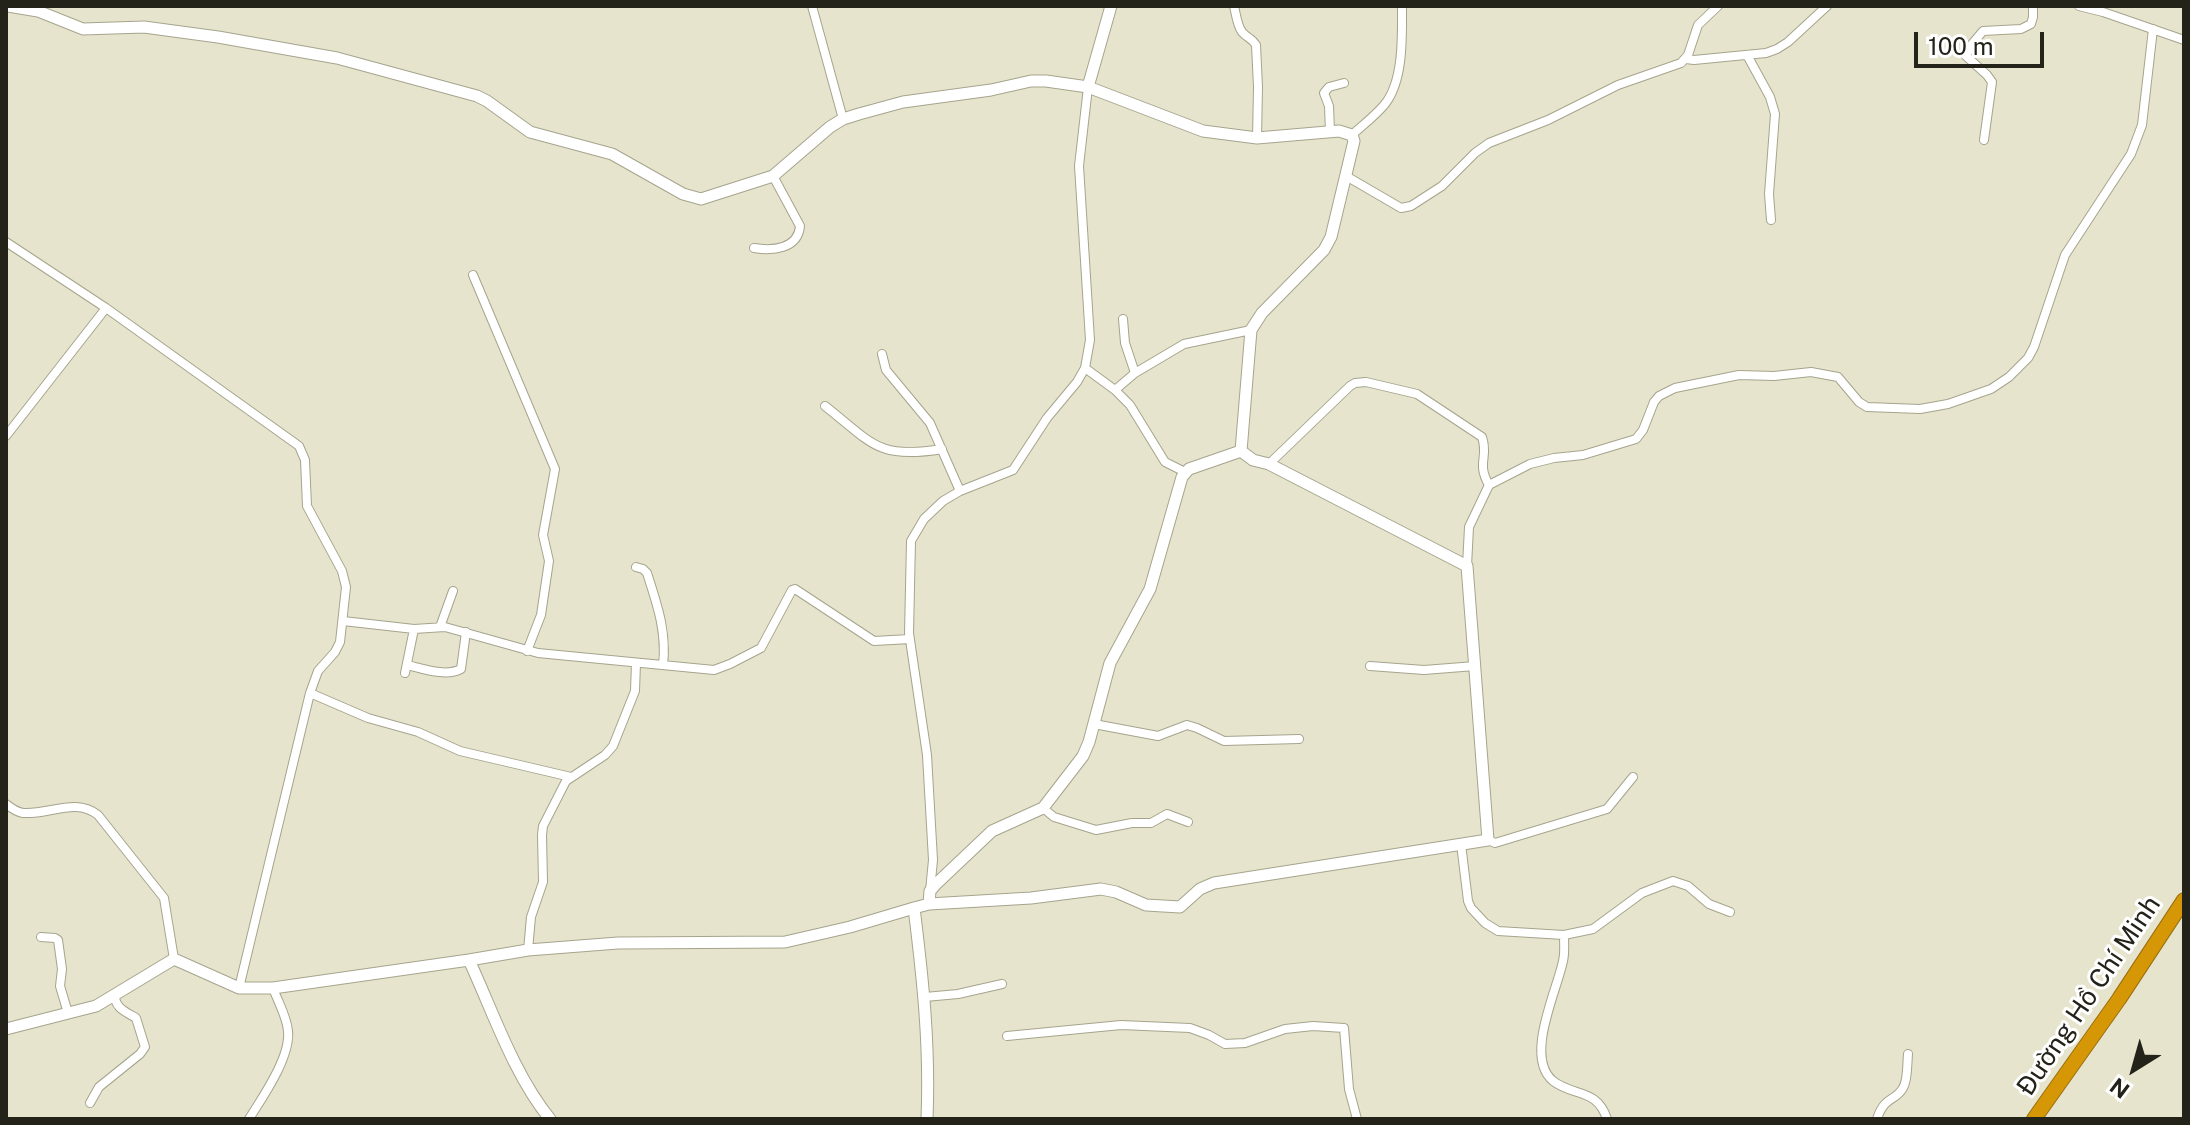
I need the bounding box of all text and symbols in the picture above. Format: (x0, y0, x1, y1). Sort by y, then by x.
scale bar (1918, 16, 2048, 66)
text: 100 m (1928, 32, 1994, 60)
street label: Đường Hồ Chí Minh (2011, 890, 2167, 1102)
north arrow (2094, 1029, 2174, 1109)
text: N (2105, 1073, 2134, 1104)

